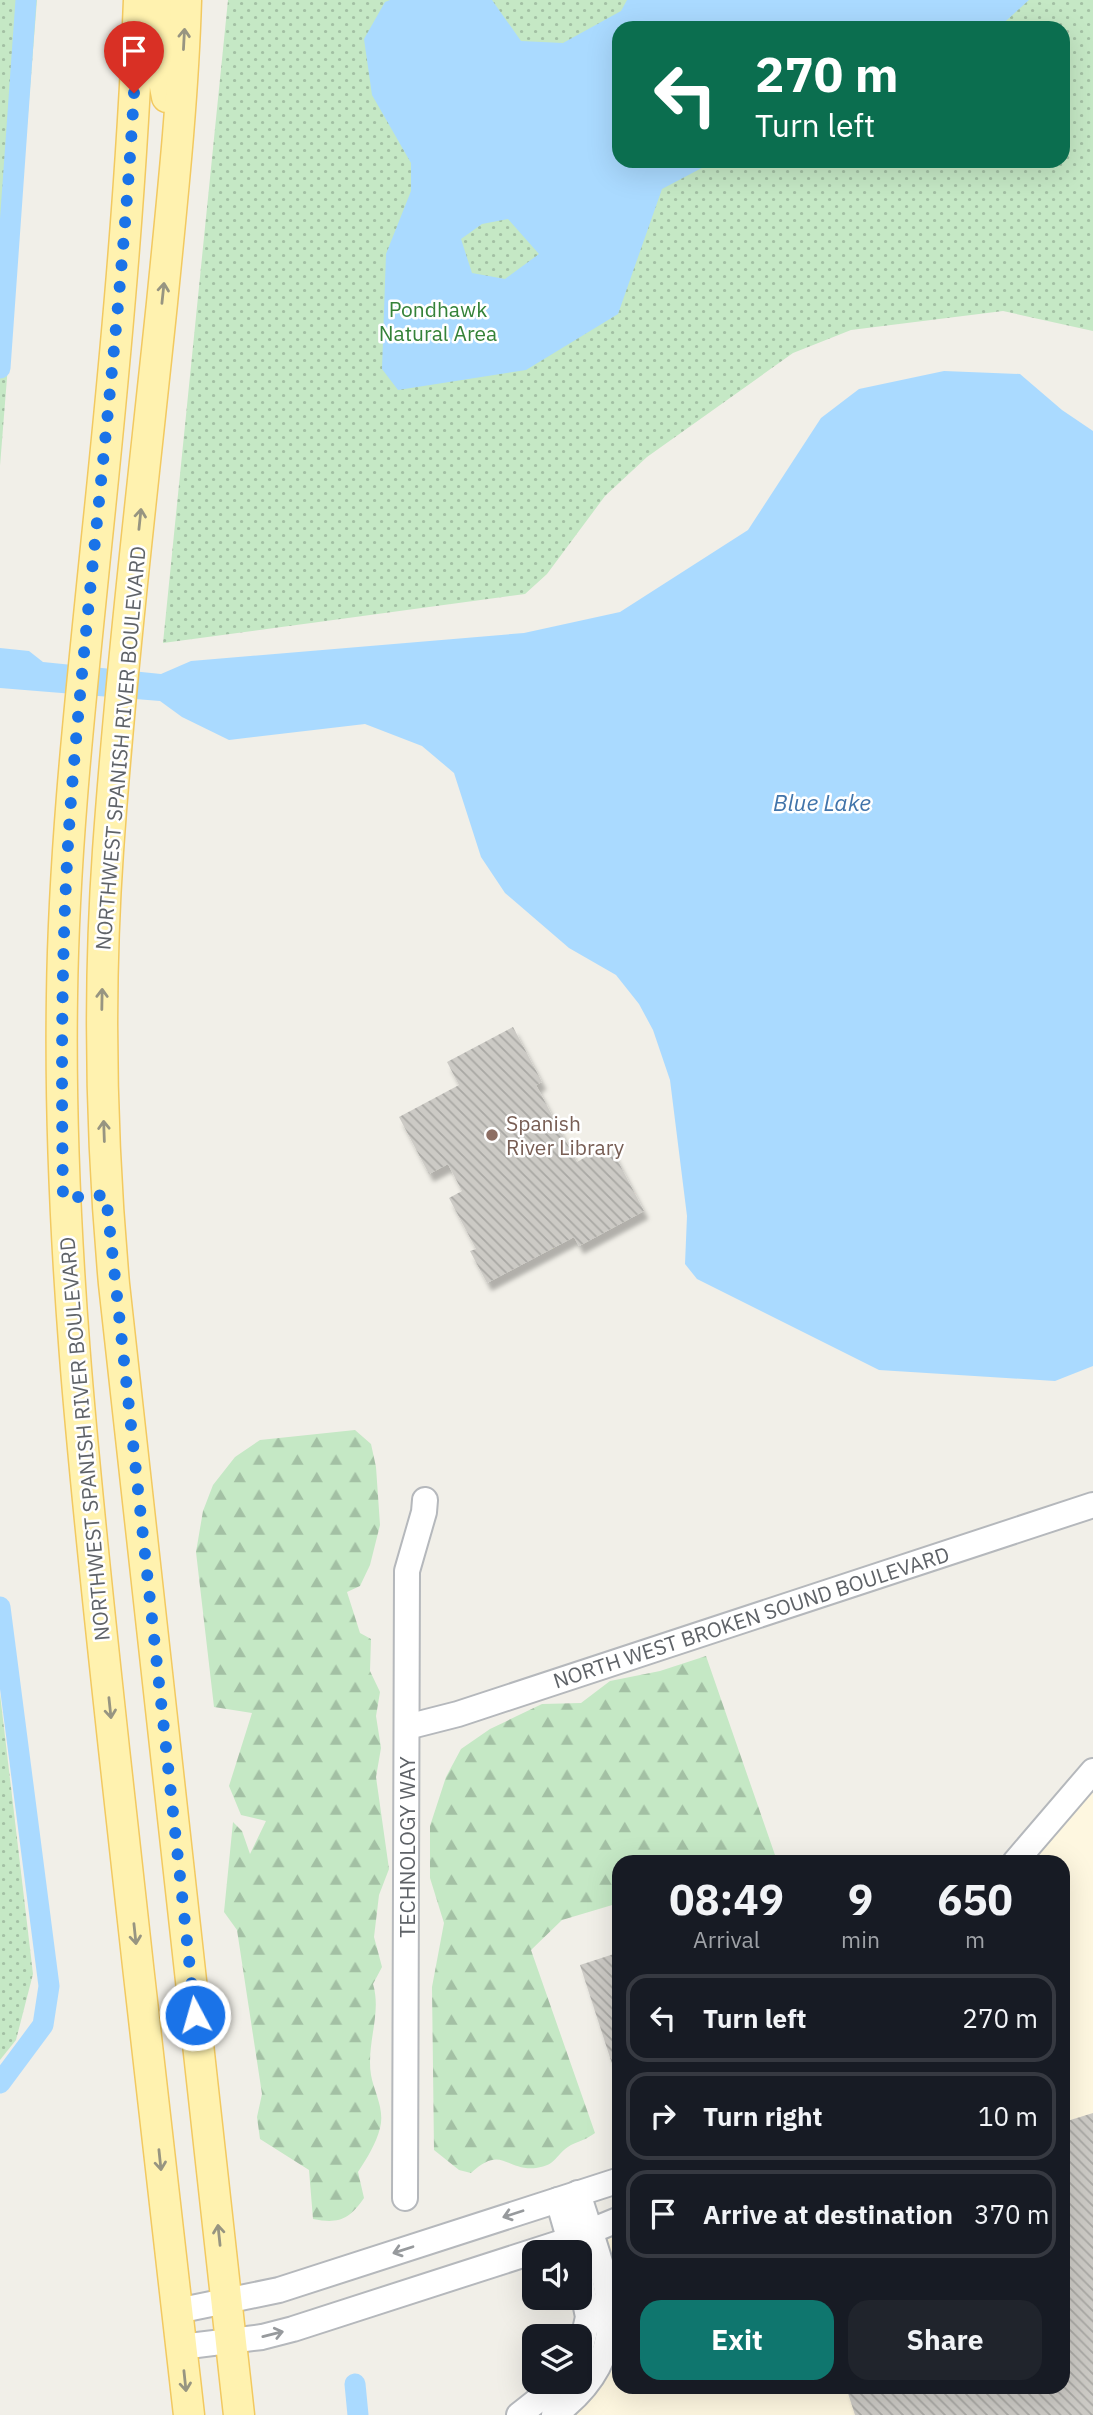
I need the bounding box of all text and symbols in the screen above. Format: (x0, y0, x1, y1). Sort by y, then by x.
pin (104, 21, 164, 93)
one-way arrow (178, 29, 191, 51)
icon: arrive (115, 32, 153, 70)
text: 270 m (755, 42, 899, 105)
icon: left (640, 49, 731, 140)
text: Turn left (755, 104, 875, 146)
one-way arrow (157, 282, 170, 305)
park label: Pondhawk Natural Area (379, 295, 497, 347)
one-way arrow (134, 508, 147, 531)
street label: NORTHWEST SPANISH RIVER BOULEVARD (88, 545, 152, 951)
water label: Blue Lake (773, 787, 871, 817)
one-way arrow (95, 988, 109, 1011)
place label: Spanish River Library (506, 1109, 625, 1161)
one-way arrow (97, 1120, 110, 1143)
marker: Spanish River Library (484, 1127, 500, 1143)
street label: NORTHWEST SPANISH RIVER BOULEVARD (52, 1236, 116, 1642)
street label: NORTH WEST BROKEN SOUND BOULEVARD (549, 1540, 953, 1694)
one-way arrow (104, 1696, 117, 1718)
street label: TECHNOLOGY WAY (393, 1756, 421, 1938)
text: 08:49 (669, 1872, 784, 1927)
text: 9 (848, 1872, 873, 1927)
text: 650 (937, 1872, 1013, 1927)
one-way arrow (129, 1922, 142, 1944)
text: Arrival (693, 1924, 760, 1954)
text: min (841, 1924, 880, 1954)
text: m (965, 1924, 985, 1954)
position arrow (158, 1978, 232, 2052)
icon: left (644, 1999, 682, 2037)
text: Turn left (703, 2001, 806, 2035)
text: 270 m (962, 2001, 1038, 2035)
icon: right (644, 2097, 682, 2135)
text: Turn right (703, 2099, 822, 2133)
text: 10 m (978, 2099, 1038, 2133)
one-way arrow (154, 2148, 167, 2171)
icon: arrive (644, 2195, 682, 2233)
text: Arrive at destination (703, 2197, 953, 2231)
text: 370 m (974, 2197, 1050, 2231)
one-way arrow (502, 2209, 524, 2221)
one-way arrow (213, 2224, 226, 2246)
map controls (522, 2240, 592, 2394)
button: sound (522, 2240, 592, 2310)
one-way arrow (392, 2244, 414, 2257)
button: Exit (640, 2300, 834, 2380)
button: Share (848, 2300, 1042, 2380)
button: layers (522, 2324, 592, 2394)
one-way arrow (261, 2327, 284, 2340)
one-way arrow (178, 2369, 191, 2392)

